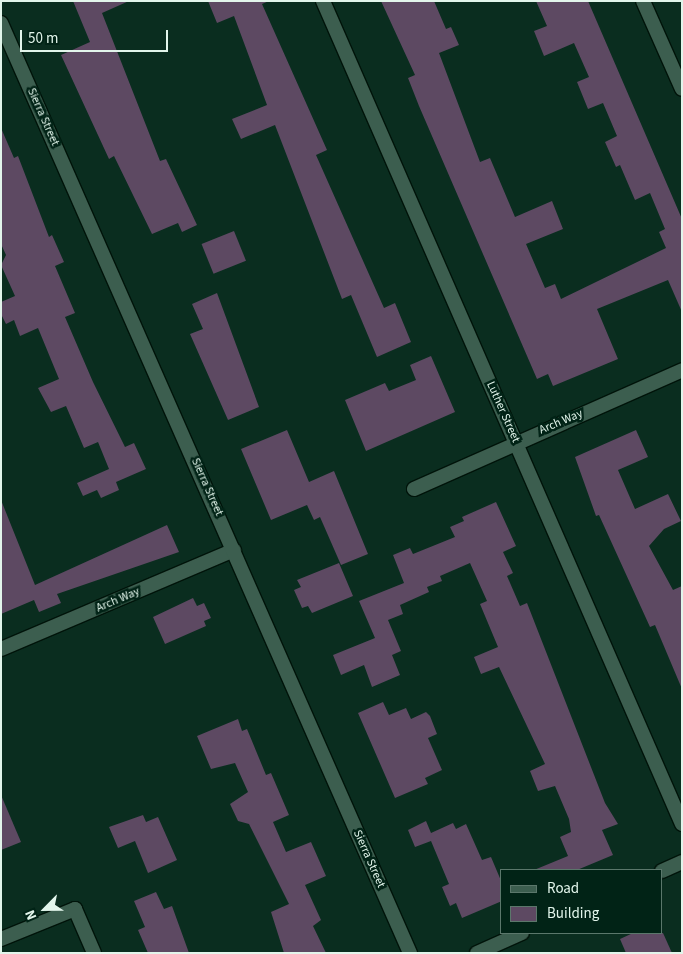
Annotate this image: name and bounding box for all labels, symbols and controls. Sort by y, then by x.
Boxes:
scale bar [22,20,170,52]
text: 50 m [28,28,58,49]
street label: Sierra Street [24,86,62,148]
street label: Luther Street [483,379,523,445]
street label: Arch Way [537,406,585,438]
street label: Sierra Street [188,456,226,518]
street label: Arch Way [94,584,142,616]
street label: Sierra Street [350,828,388,890]
legend [500,869,663,934]
text: Road [547,878,579,899]
north arrow [20,884,70,934]
text: Building [547,903,599,924]
text: N [20,907,42,923]

